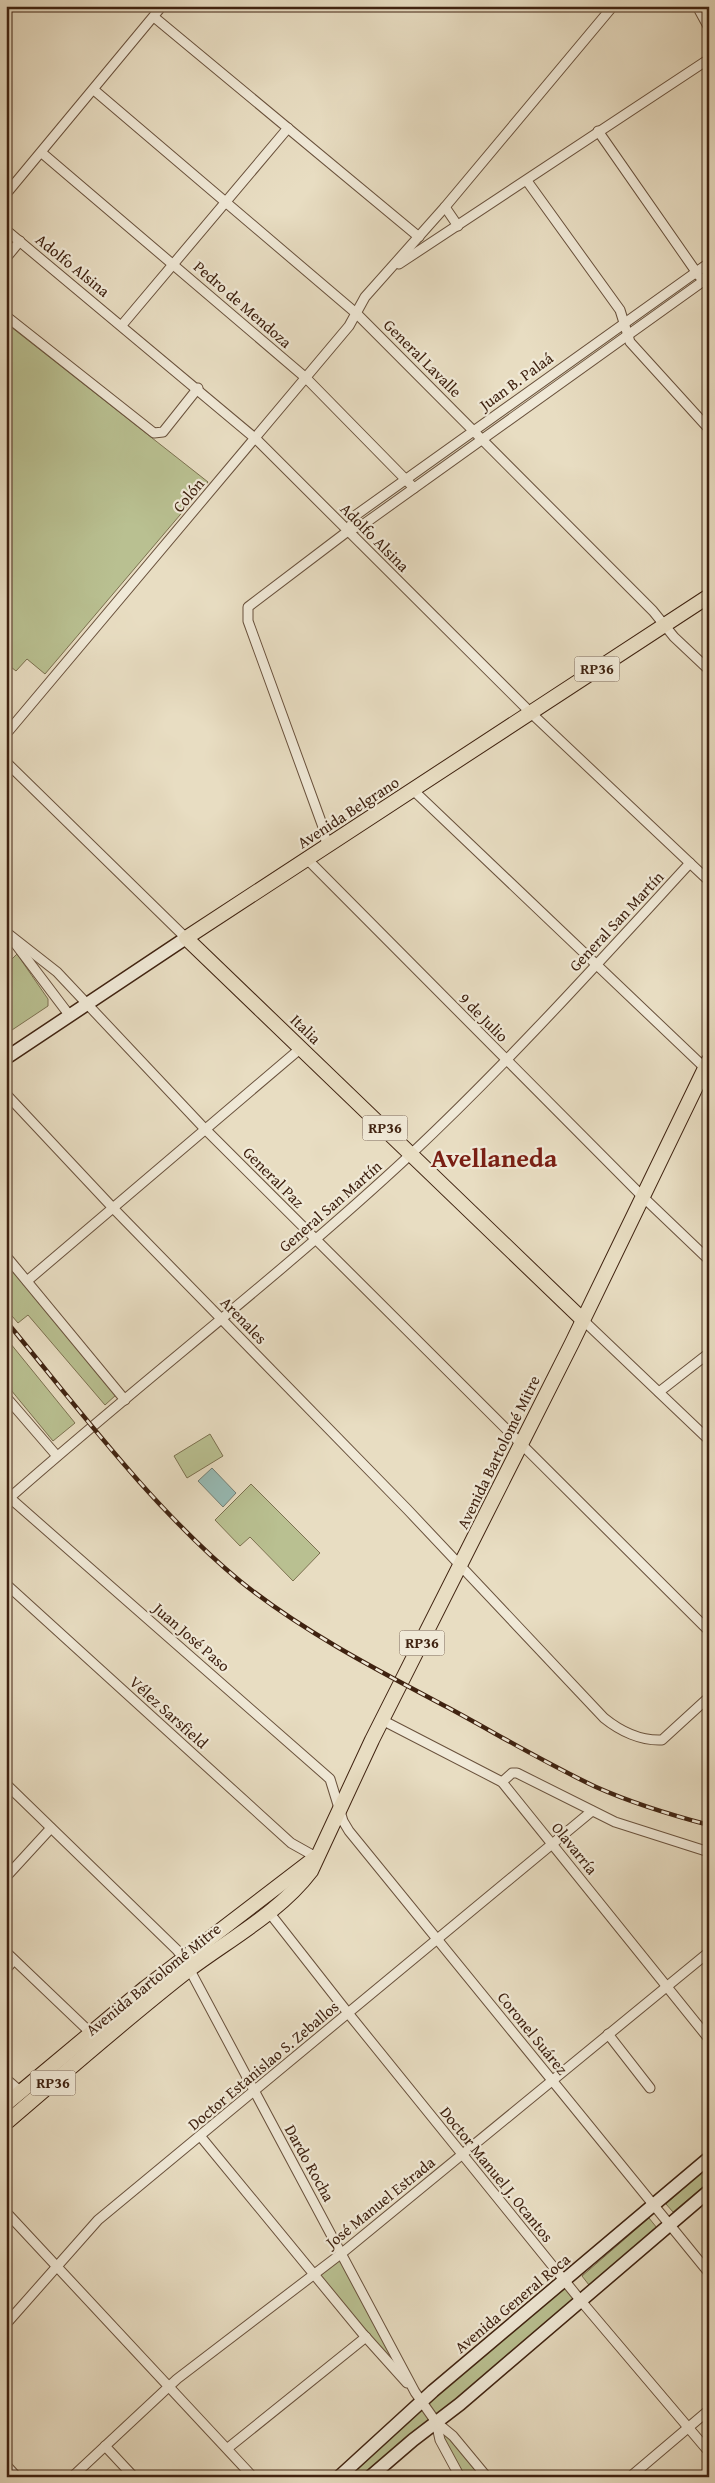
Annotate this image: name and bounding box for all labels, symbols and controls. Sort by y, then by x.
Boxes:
street label: Adolfo Alsina [31,228,116,303]
street label: Pedro de Mendoza [189,255,298,354]
street label: General Lavalle [378,313,468,403]
street label: Juan B. Palaá [473,346,558,417]
street label: Colón [166,473,210,517]
street label: Adolfo Alsina [335,497,415,577]
road number: RP36 [574,656,620,682]
street label: Avenida Belgrano [292,770,404,854]
street label: General San Martín [563,865,669,977]
street label: 9 de Julio [454,987,514,1047]
street label: Italia [285,1008,327,1050]
road number: RP36 [362,1116,408,1140]
district label: Avellaneda [431,1138,558,1177]
street label: General Paz [238,1141,310,1213]
street label: General San Martín [273,1154,387,1258]
street label: Arenales [215,1291,273,1349]
street label: Avenida Bartolomé Mitre [450,1371,546,1533]
street label: Juan José Paso [147,1595,236,1677]
road number: RP36 [400,1630,444,1656]
street label: Vélez Sarsfield [124,1670,214,1754]
street label: Olavarría [546,1816,604,1880]
street label: Avenida Bartolomé Mitre [80,1917,226,2041]
street label: Coronel Suárez [492,1986,574,2080]
street label: Doctor Estanislao S. Zeballos [182,1995,344,2135]
road number: RP36 [30,2070,76,2096]
street label: Doctor Manuel J. Ocantos [435,2101,559,2247]
street label: Dardo Rocha [279,2120,341,2206]
street label: José Manuel Estrada [319,2150,440,2255]
street label: Avenida General Roca [449,2247,575,2359]

